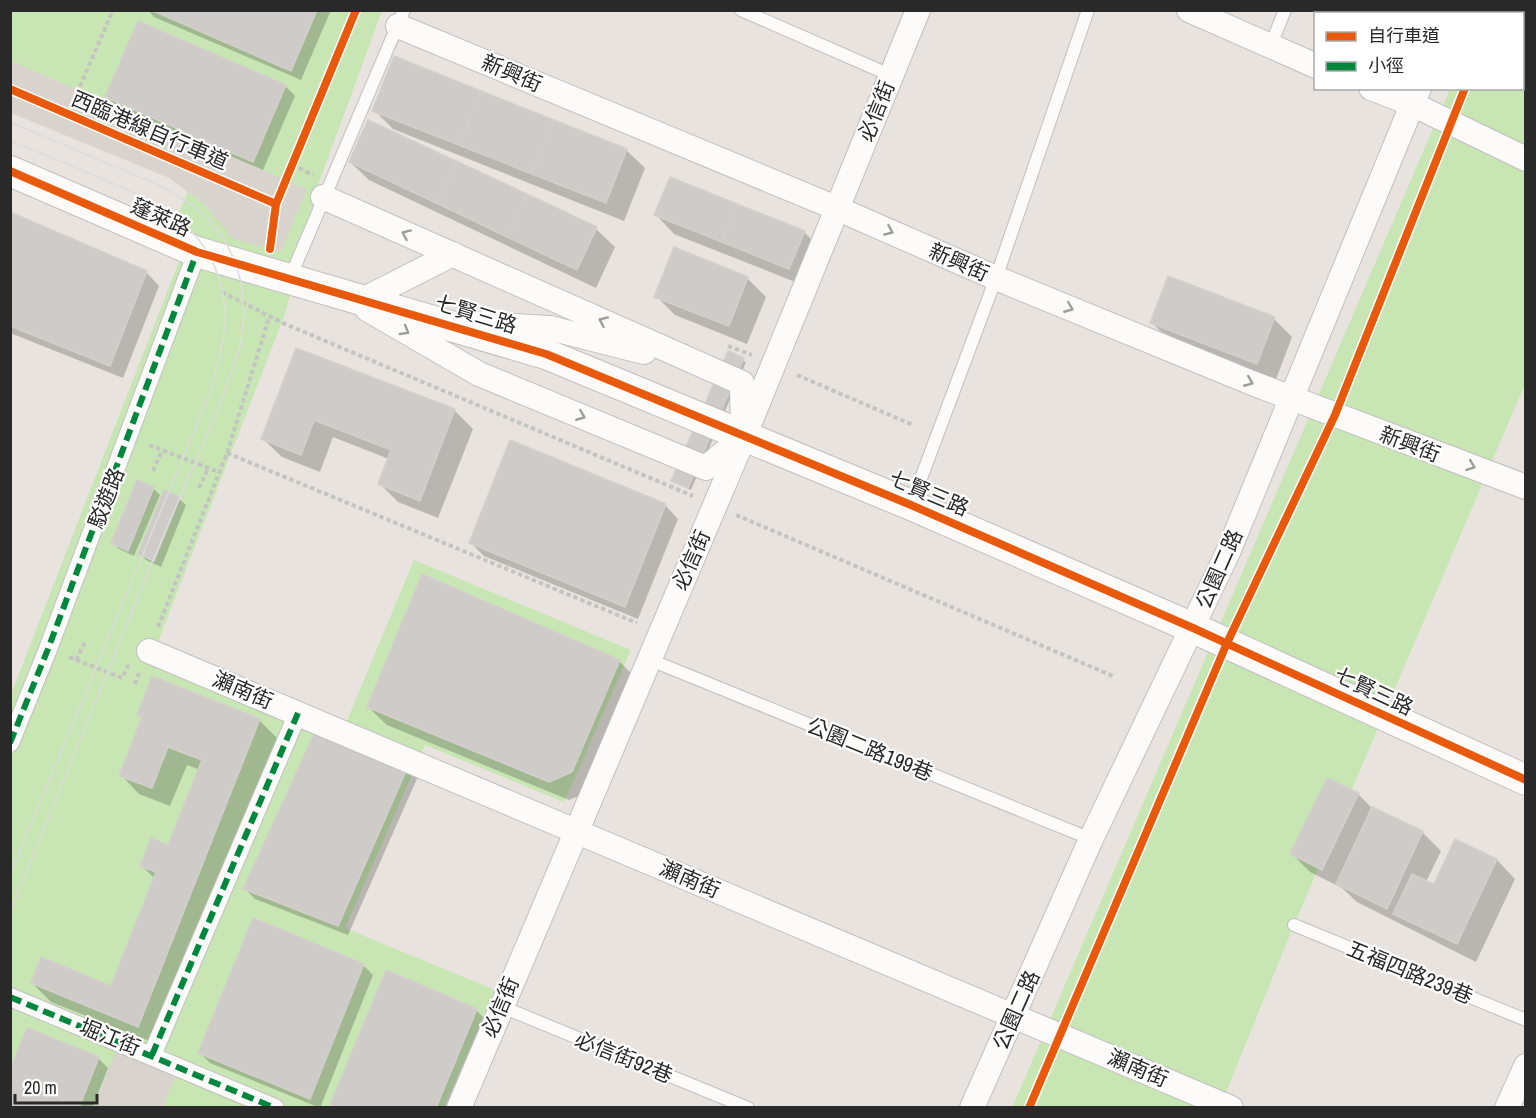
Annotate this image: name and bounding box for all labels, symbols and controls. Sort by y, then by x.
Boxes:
legend [1314,12,1524,90]
text: 自行車道 [1368,23,1440,48]
street label: 新興街 [477,47,547,99]
text: 小徑 [1368,53,1404,78]
street label: 必信街 [851,76,901,146]
street label: 西臨港線自行車道 [67,84,233,176]
street label: 蓬萊路 [126,191,196,243]
one-way arrow [883,224,894,236]
one-way arrow [401,229,412,241]
street label: 新興街 [924,236,994,288]
street label: 七賢三路 [432,288,520,340]
one-way arrow [1062,301,1073,313]
one-way arrow [599,317,610,329]
one-way arrow [399,324,409,336]
one-way arrow [1243,374,1254,387]
one-way arrow [574,409,585,421]
street label: 新興街 [1375,419,1445,469]
one-way arrow [1465,459,1475,472]
street label: 駁遊路 [81,463,131,533]
street label: 七賢三路 [885,463,973,523]
street label: 必信街 [665,525,717,595]
street label: 公園二路 [1189,525,1249,613]
street label: 七賢三路 [1330,660,1418,722]
street label: 瀨南街 [208,664,278,716]
street label: 公園二路199巷 [803,711,937,787]
street label: 瀨南街 [655,853,725,905]
street label: 五福四路239巷 [1343,934,1477,1010]
street label: 公園二路 [986,966,1046,1054]
street label: 必信街 [474,972,526,1042]
street label: 堀江街 [75,1012,145,1062]
street label: 必信街92巷 [571,1024,677,1090]
street label: 瀨南街 [1103,1042,1173,1094]
scale bar [15,1067,98,1105]
text: 20 m [24,1075,57,1100]

